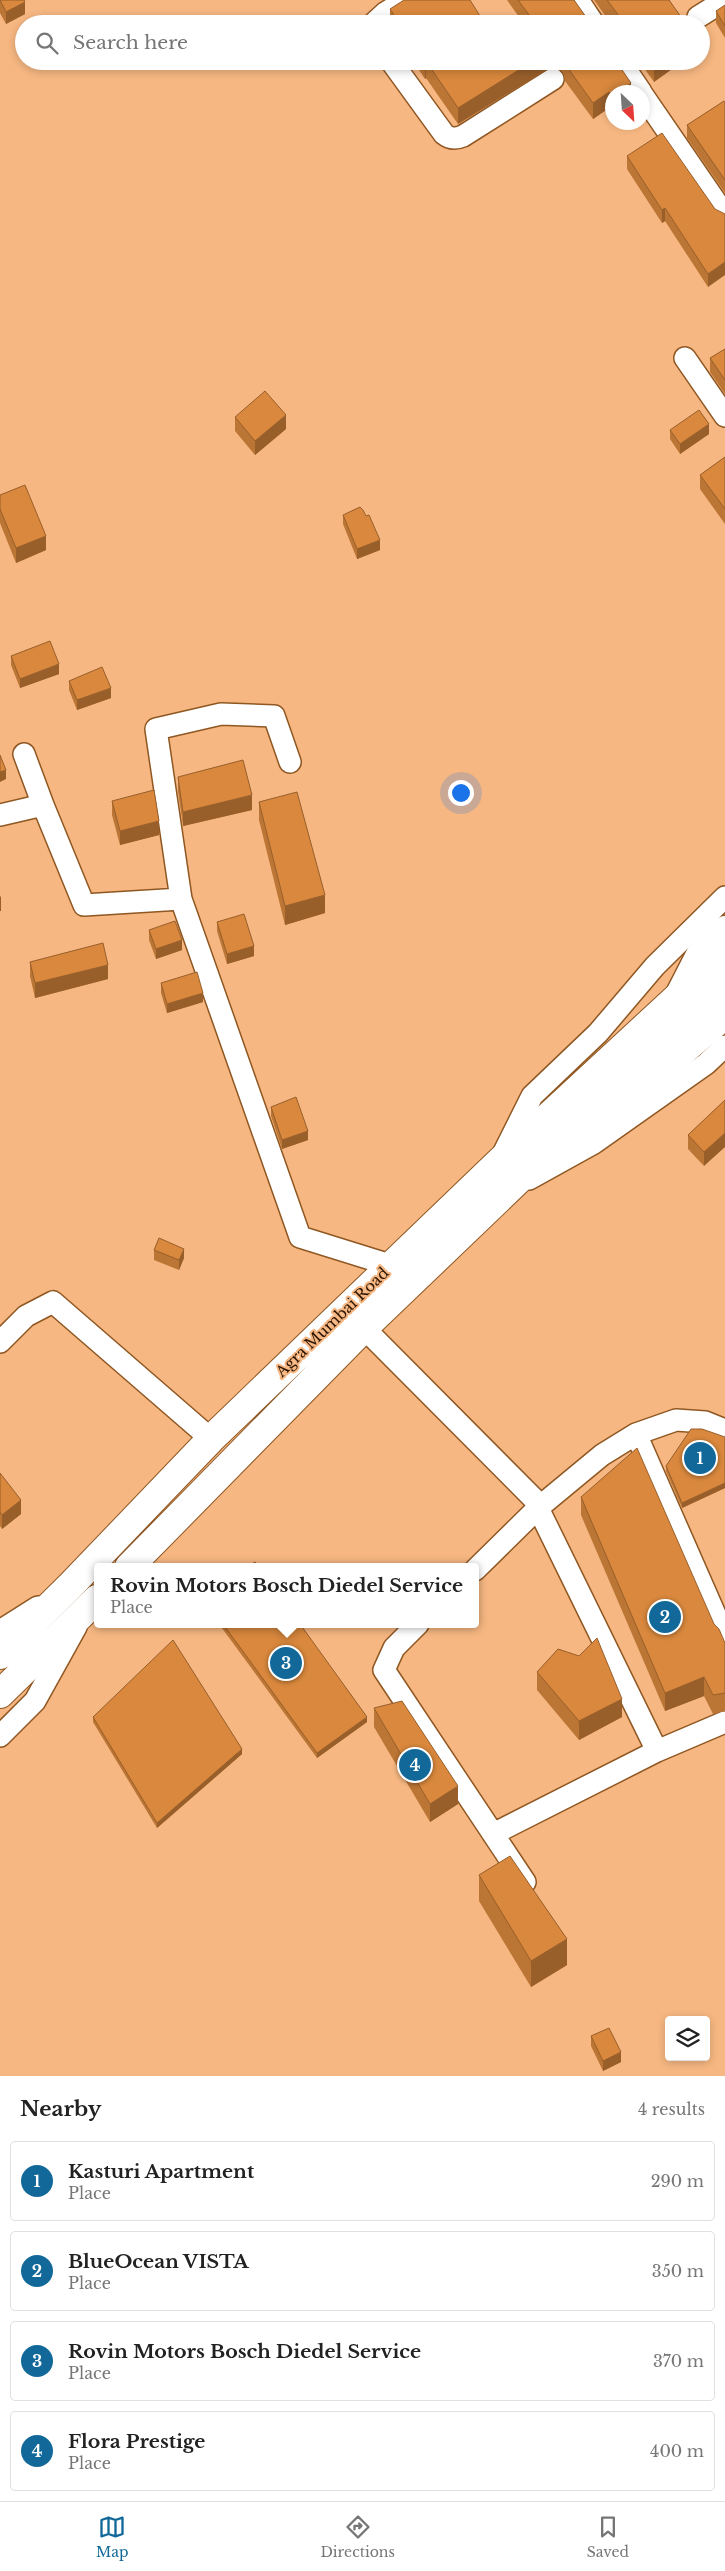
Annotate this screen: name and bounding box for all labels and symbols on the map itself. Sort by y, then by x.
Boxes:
north arrow [605,85,650,130]
your location [448,780,474,806]
street label: Agra Mumbai Road [271,1263,392,1382]
pin: 1 [684,1439,716,1477]
pin: 2 [649,1598,681,1636]
pin: 3 [270,1644,302,1682]
pin: 4 [399,1746,431,1784]

